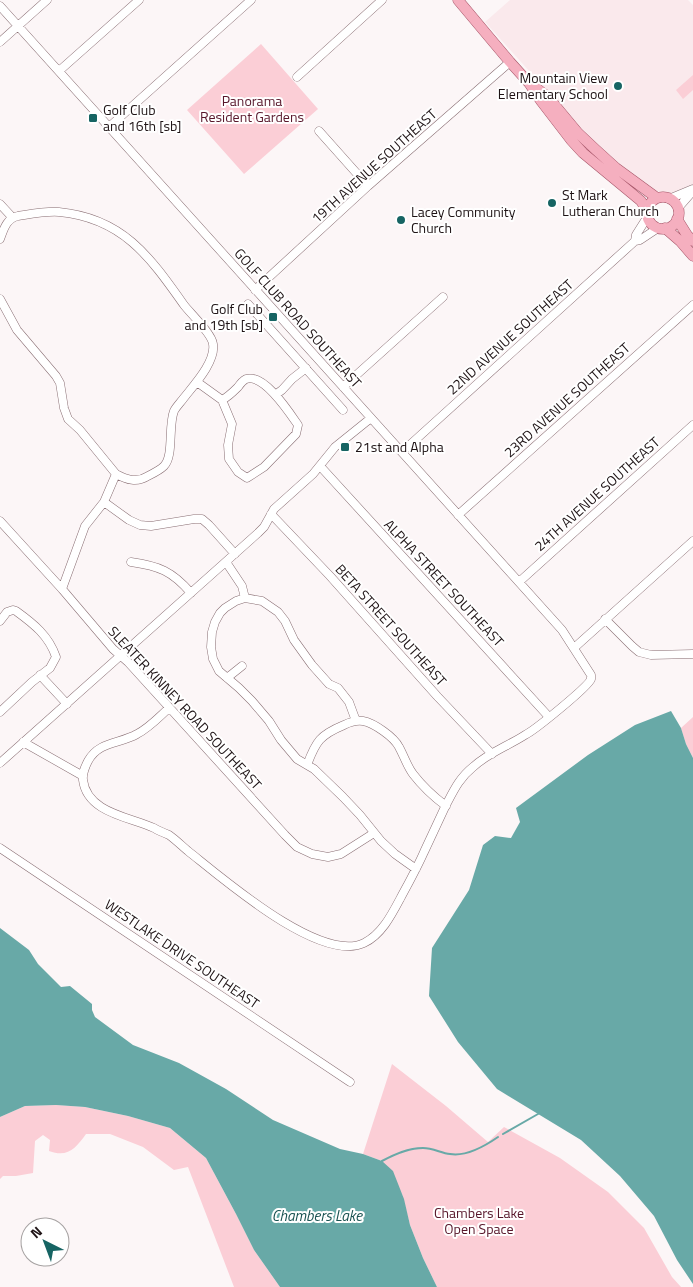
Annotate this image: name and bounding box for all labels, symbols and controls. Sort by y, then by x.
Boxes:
place label: Mountain View Elementary School [498,67,608,104]
marker: Mountain View Elementary School [612,80,624,92]
park label: Panorama Resident Gardens [200,90,304,127]
place label: Golf Club and 16th [sb] [103,99,181,136]
street label: 19TH AVENUE SOUTHEAST [306,103,441,228]
marker: Golf Club and 16th [sb] [87,112,99,124]
place label: St Mark Lutheran Church [562,184,659,221]
marker: St Mark Lutheran Church [546,197,558,209]
place label: Lacey Community Church [411,201,516,238]
marker: Lacey Community Church [395,214,407,226]
street label: GOLF CLUB ROAD SOUTHEAST [230,243,367,393]
street label: 22ND AVENUE SOUTHEAST [442,274,578,399]
place label: Golf Club and 19th [sb] [185,298,263,335]
marker: Golf Club and 19th [sb] [267,311,279,323]
street label: 23RD AVENUE SOUTHEAST [499,337,635,462]
street label: 24TH AVENUE SOUTHEAST [529,431,664,556]
place label: 21st and Alpha [355,436,444,457]
marker: 21st and Alpha [339,441,351,453]
street label: ALPHA STREET SOUTHEAST [380,514,510,651]
street label: BETA STREET SOUTHEAST [331,559,452,691]
street label: SLEATER KINNEY ROAD SOUTHEAST [104,621,267,795]
street label: WESTLAKE DRIVE SOUTHEAST [101,894,264,1014]
park label: Chambers Lake Open Space [434,1202,524,1239]
water label: Chambers Lake [272,1204,363,1227]
north arrow [20,1217,70,1267]
text: N [25,1221,47,1243]

